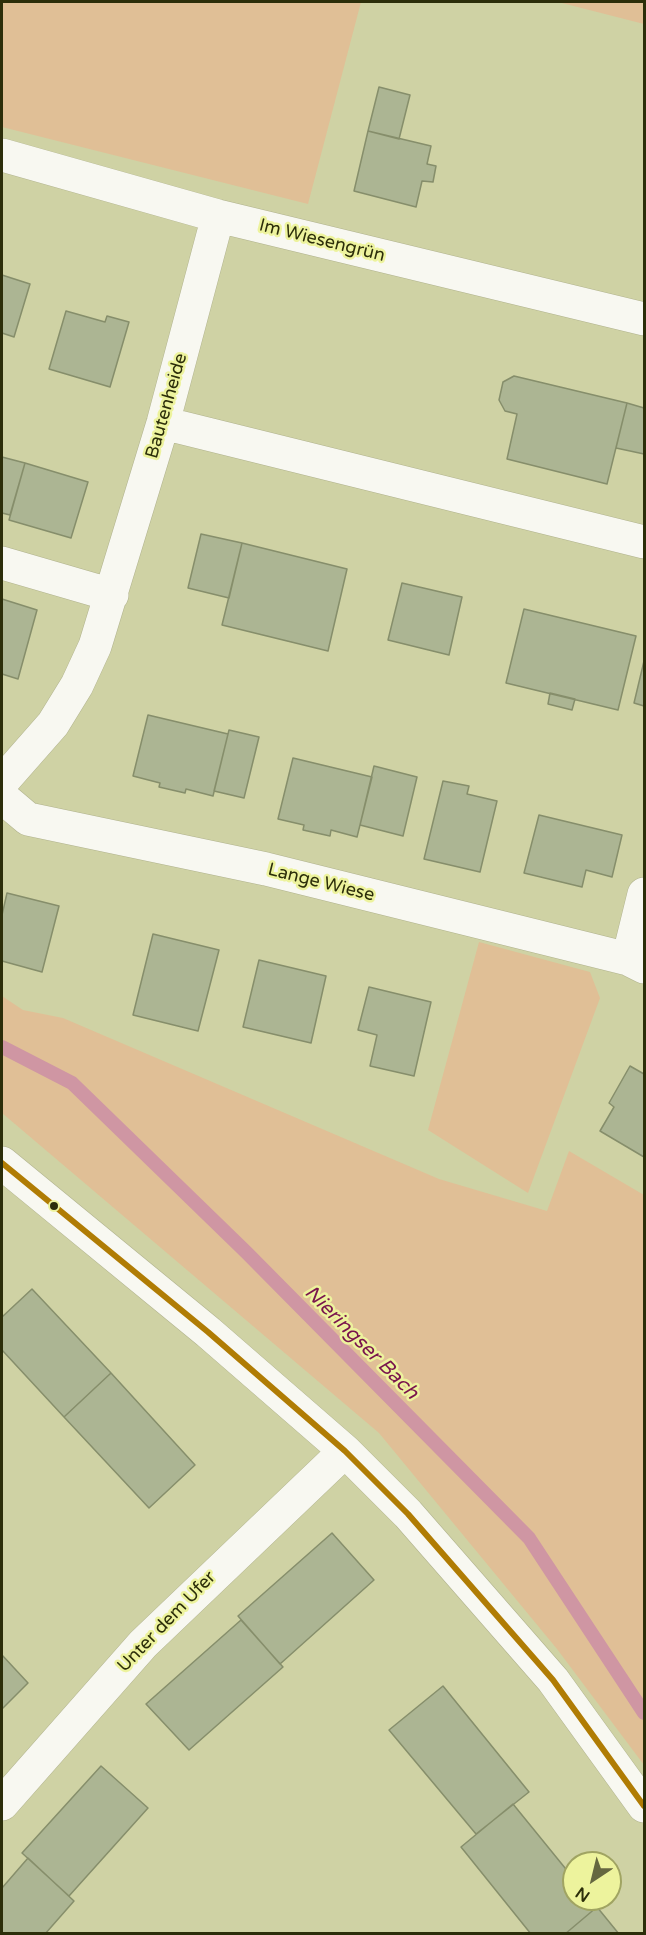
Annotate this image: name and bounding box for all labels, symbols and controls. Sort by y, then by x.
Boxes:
street label: Im Wiesengrün [257,215,387,267]
street label: Bautenheide [142,351,192,461]
street label: Lange Wiese [265,859,377,907]
unlabelled marker [48,1200,60,1212]
water label: Nieringser Bach [299,1281,423,1405]
street label: Unter dem Ufer [113,1567,221,1677]
north arrow [562,1851,622,1911]
text: N [572,1882,594,1906]

